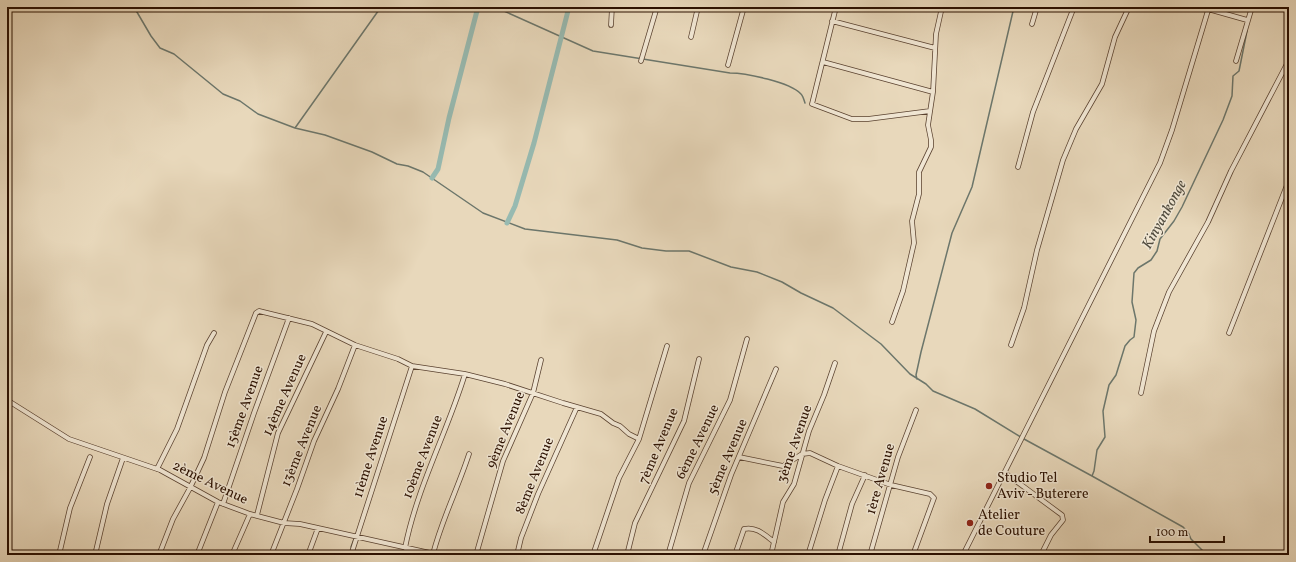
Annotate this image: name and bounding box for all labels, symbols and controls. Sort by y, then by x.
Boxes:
water label: Kinyankonge [1137,176,1193,253]
street label: 14ème Avenue [258,351,312,439]
street label: 15ème Avenue [221,363,269,451]
street label: 9ème Avenue [482,388,530,471]
street label: 6ème Avenue [672,401,725,483]
street label: 13ème Avenue [277,402,327,490]
street label: 3ème Avenue [773,402,817,486]
street label: 7ème Avenue [634,405,684,487]
street label: 10ème Avenue [398,412,448,502]
street label: 11ème Avenue [349,413,393,500]
street label: 5ème Avenue [703,416,753,498]
street label: 8ème Avenue [511,434,559,517]
street label: 1ère Avenue [862,441,900,517]
street label: 2ème Avenue [169,457,251,510]
place label: Studio Tel Aviv - Buterere [997,469,1089,504]
marker: Studio Tel Aviv - Buterere [984,481,994,491]
place label: Atelier de Couture [978,506,1045,541]
marker: Atelier de Couture [965,518,975,528]
scale bar [1150,518,1224,544]
text: 100 m [1156,525,1189,541]

